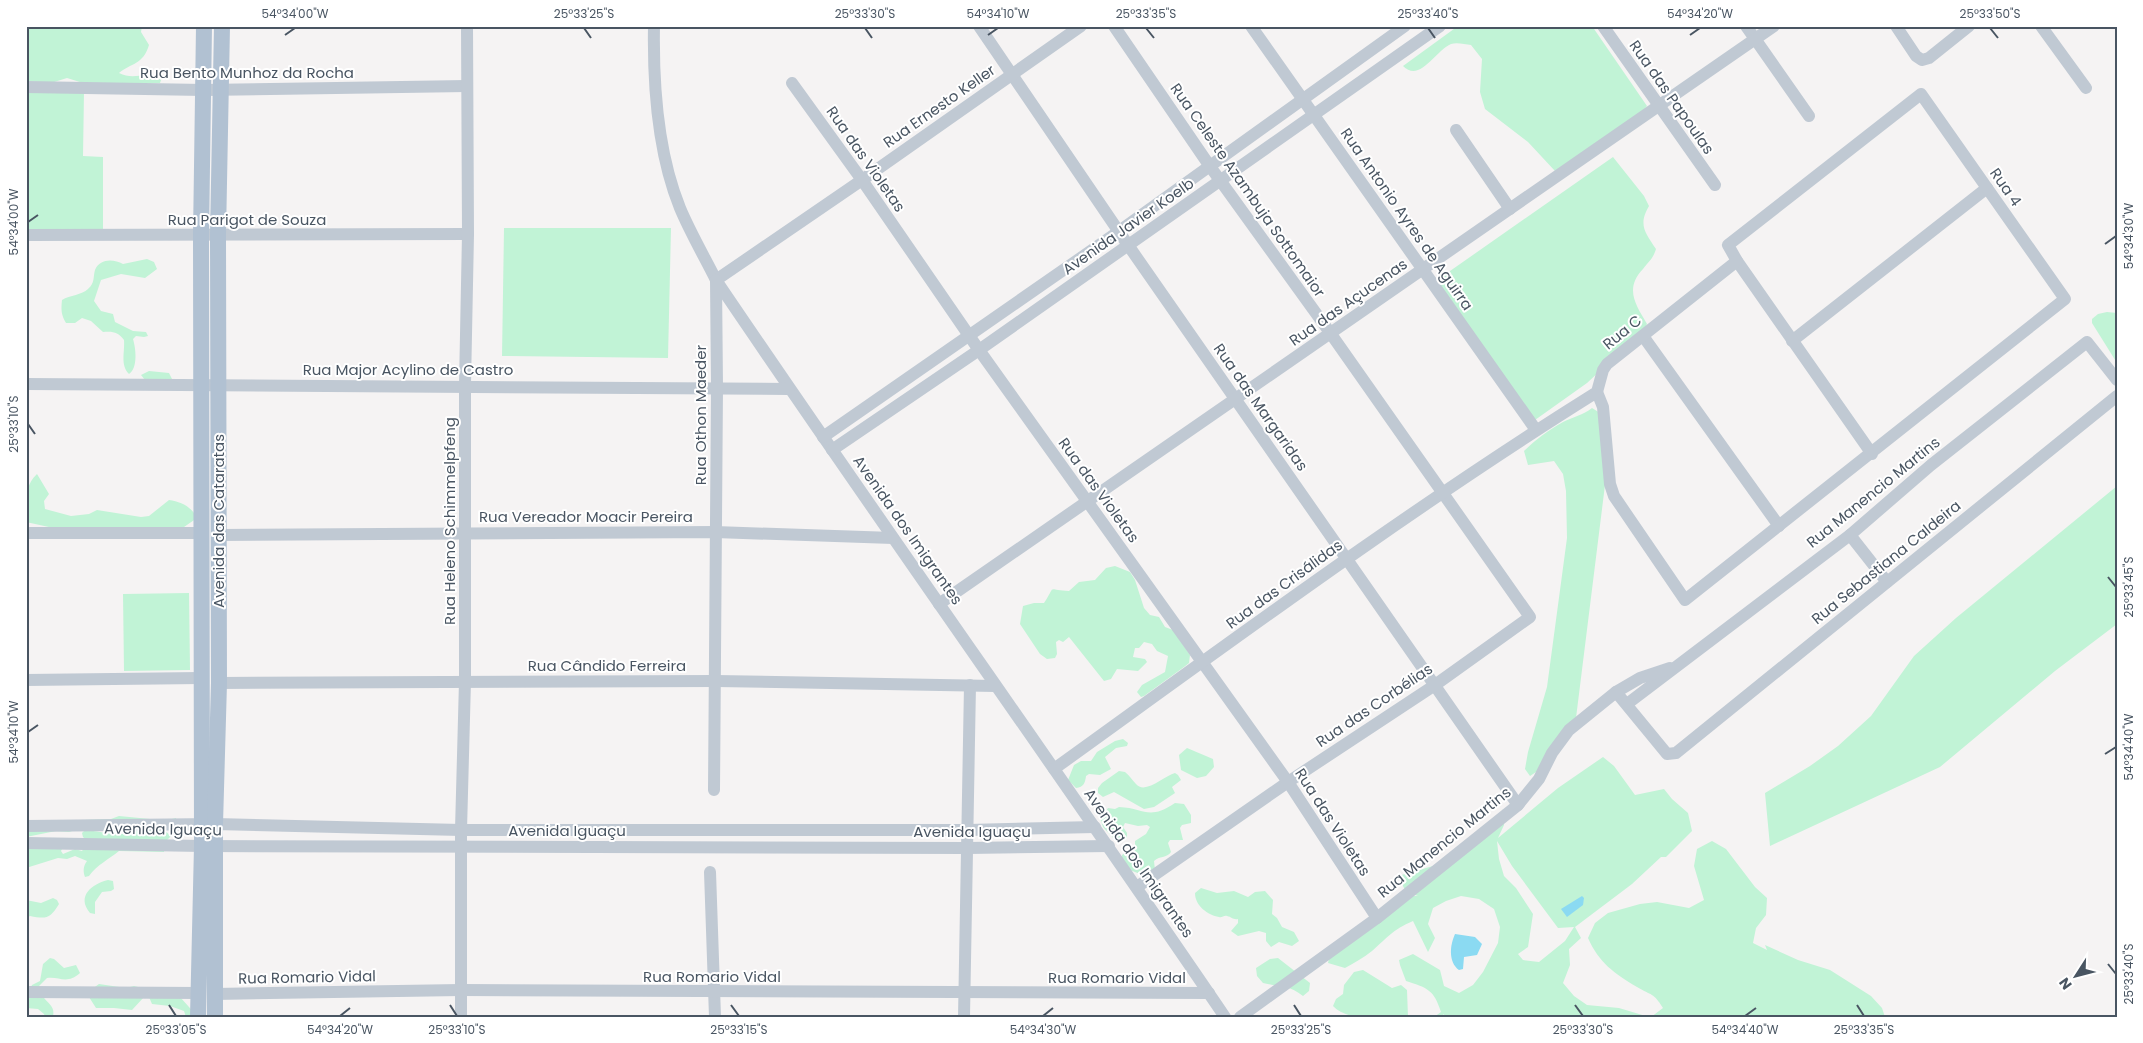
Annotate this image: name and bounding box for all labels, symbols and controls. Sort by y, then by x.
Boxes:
text: 54°34'00"W [262,5,329,22]
text: 25°33'25"S [554,5,614,22]
text: 25°33'30"S [835,5,895,22]
text: 54°34'10"W [966,5,1030,22]
text: 25°33'35"S [1116,5,1176,22]
text: 25°33'40"S [1397,5,1459,22]
text: 54°34'20"W [1667,5,1733,22]
text: 25°33'50"S [1959,5,2021,22]
street label: Rua das Papoulas [1625,36,1719,158]
street label: Rua Ernesto Keller [879,59,1000,153]
street label: Rua Bento Munhoz da Rocha [140,62,354,83]
street label: Rua Celeste Azambuja Sottomaior [1166,79,1330,302]
street label: Rua das Violetas [822,102,910,216]
street label: Rua Antonio Ayres de Aguirra [1336,124,1478,314]
street label: Rua 4 [1985,164,2027,210]
street label: Avenida Javier Koelb [1058,173,1198,279]
text: 54°34'00"W [5,188,22,255]
text: 54°34'30"W [2120,203,2137,269]
street label: Rua Parigot de Souza [168,209,326,230]
street label: Rua das Açucenas [1285,253,1411,351]
street label: Rua C [1598,310,1646,354]
street label: Rua das Margaridas [1209,339,1313,475]
street label: Rua Othon Maeder [690,344,711,485]
street label: Rua Major Acylino de Castro [303,359,513,380]
text: 25°33'10"S [5,395,22,453]
street label: Rua Heleno Schimmelpfeng [439,417,460,625]
street label: Rua Manencio Martins [1802,431,1944,552]
street label: Rua das Violetas [1054,433,1144,547]
street label: Avenida das Cataratas [208,434,229,608]
street label: Avenida dos Imigrantes [848,451,968,609]
street label: Rua Sebastiana Caldeira [1807,495,1965,629]
street label: Rua Vereador Moacir Pereira [479,506,693,527]
street label: Rua das Crisálidas [1221,534,1347,633]
text: 25°33'45"S [2120,556,2137,618]
street label: Rua Cândido Ferreira [528,655,686,676]
street label: Rua das Corbélias [1312,658,1437,752]
text: 54°34'10"W [5,700,22,764]
text: 54°34'40"W [2120,713,2137,780]
street label: Rua das Violetas [1290,764,1376,880]
street label: Rua Manencio Martins [1373,781,1515,902]
street label: Avenida dos Imigrantes [1079,784,1199,942]
street label: Avenida Iguaçu [104,817,222,841]
street label: Avenida Iguaçu [508,820,626,841]
street label: Avenida Iguaçu [913,821,1031,842]
text: 25°33'40"S [2120,943,2137,1005]
north arrow [2050,950,2100,1000]
street label: Rua Romario Vidal [238,965,376,989]
street label: Rua Romario Vidal [643,966,781,987]
street label: Rua Romario Vidal [1048,967,1186,988]
text: N [2054,974,2077,994]
text: 25°33'05"S [145,1021,207,1038]
text: 54°34'20"W [307,1021,373,1038]
text: 25°33'10"S [428,1021,486,1038]
text: 25°33'15"S [710,1021,768,1038]
text: 54°34'30"W [1010,1021,1076,1038]
text: 25°33'25"S [1271,1021,1331,1038]
text: 25°33'30"S [1553,1021,1613,1038]
text: 54°34'40"W [1712,1021,1779,1038]
text: 25°33'35"S [1834,1021,1894,1038]

